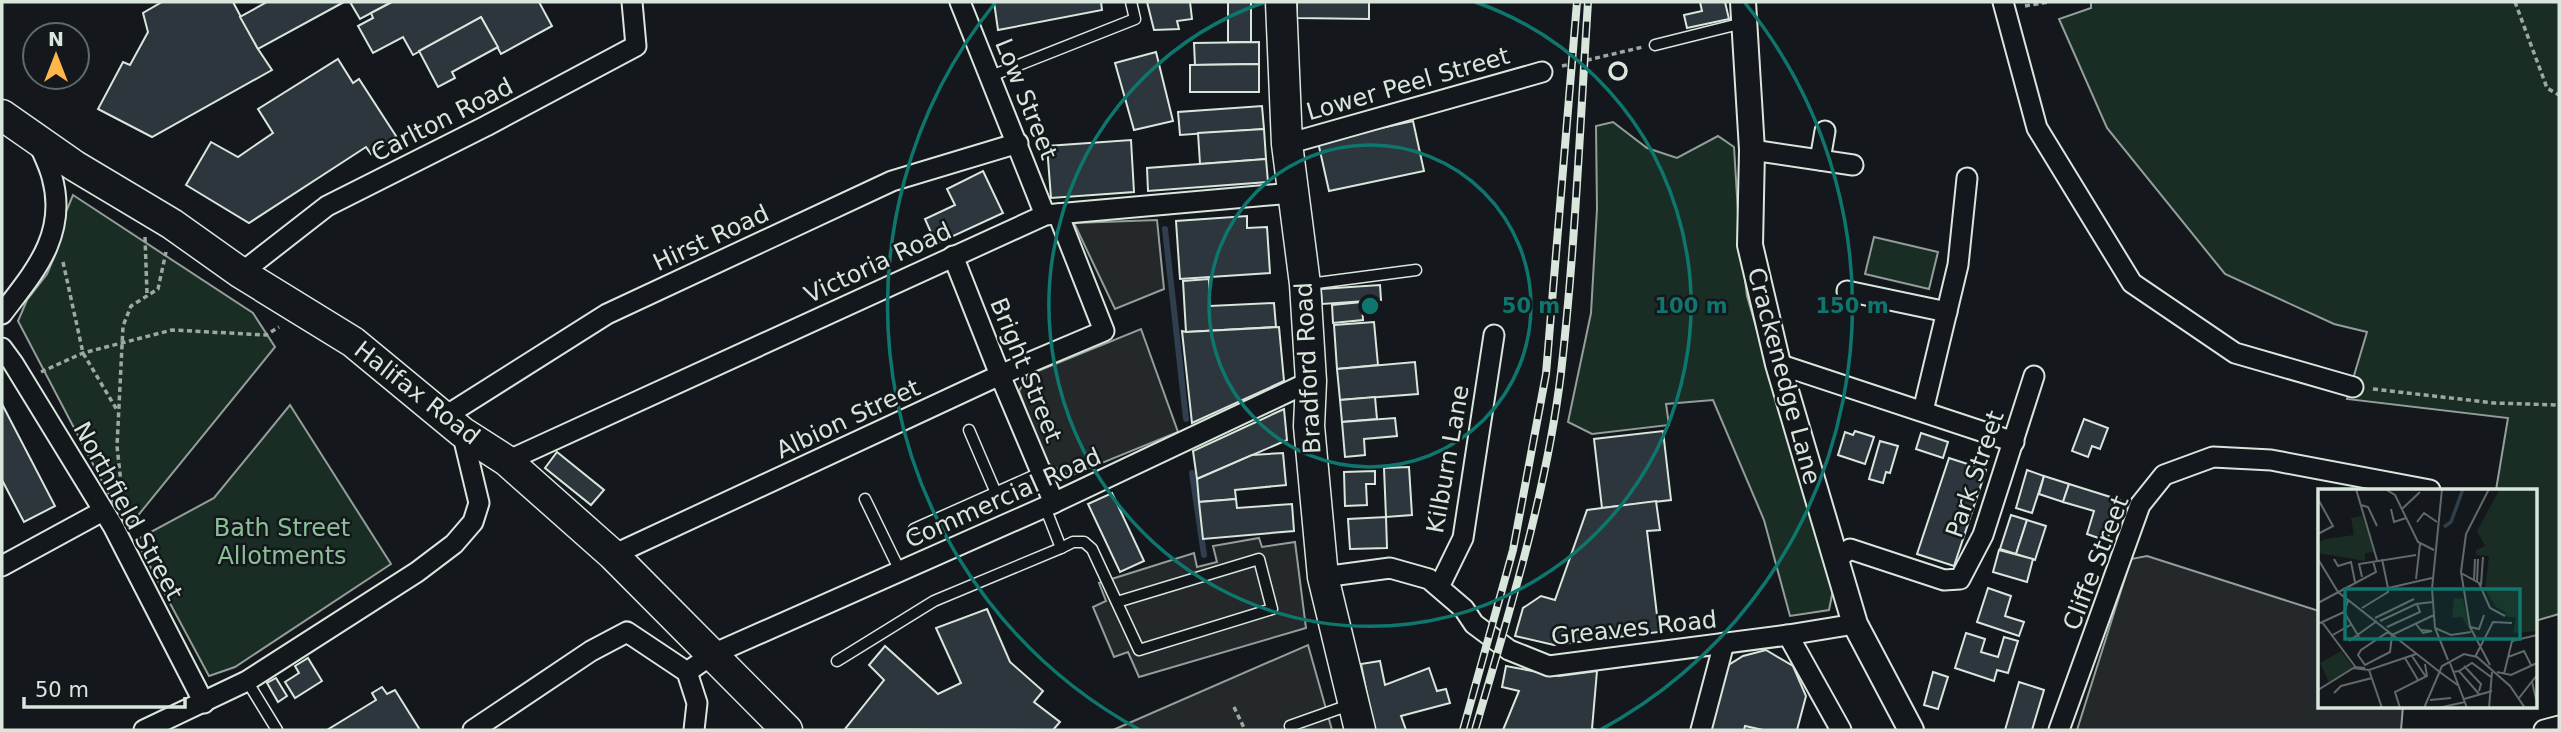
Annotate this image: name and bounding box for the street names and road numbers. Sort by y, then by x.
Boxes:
street label: Low Street [989,34,1063,164]
street label: Lower Peel Street [1303,42,1513,126]
street label: Carlton Road [367,72,517,168]
street label: Hirst Road [649,199,773,277]
street label: Victoria Road [800,217,956,309]
street label: Crackenedge Lane [1742,265,1826,487]
street label: Bradford Road [1290,281,1326,455]
street label: Bright Street [984,294,1068,446]
street label: Halifax Road [349,335,485,451]
street label: Albion Street [772,373,924,465]
street label: Kilburn Lane [1421,383,1475,535]
street label: Park Street [1940,407,2010,541]
street label: Northfield Street [67,417,189,605]
street label: Commercial Road [901,442,1105,554]
street label: Cliffe Street [2057,492,2135,634]
street label: Greaves Road [1550,605,1718,651]

